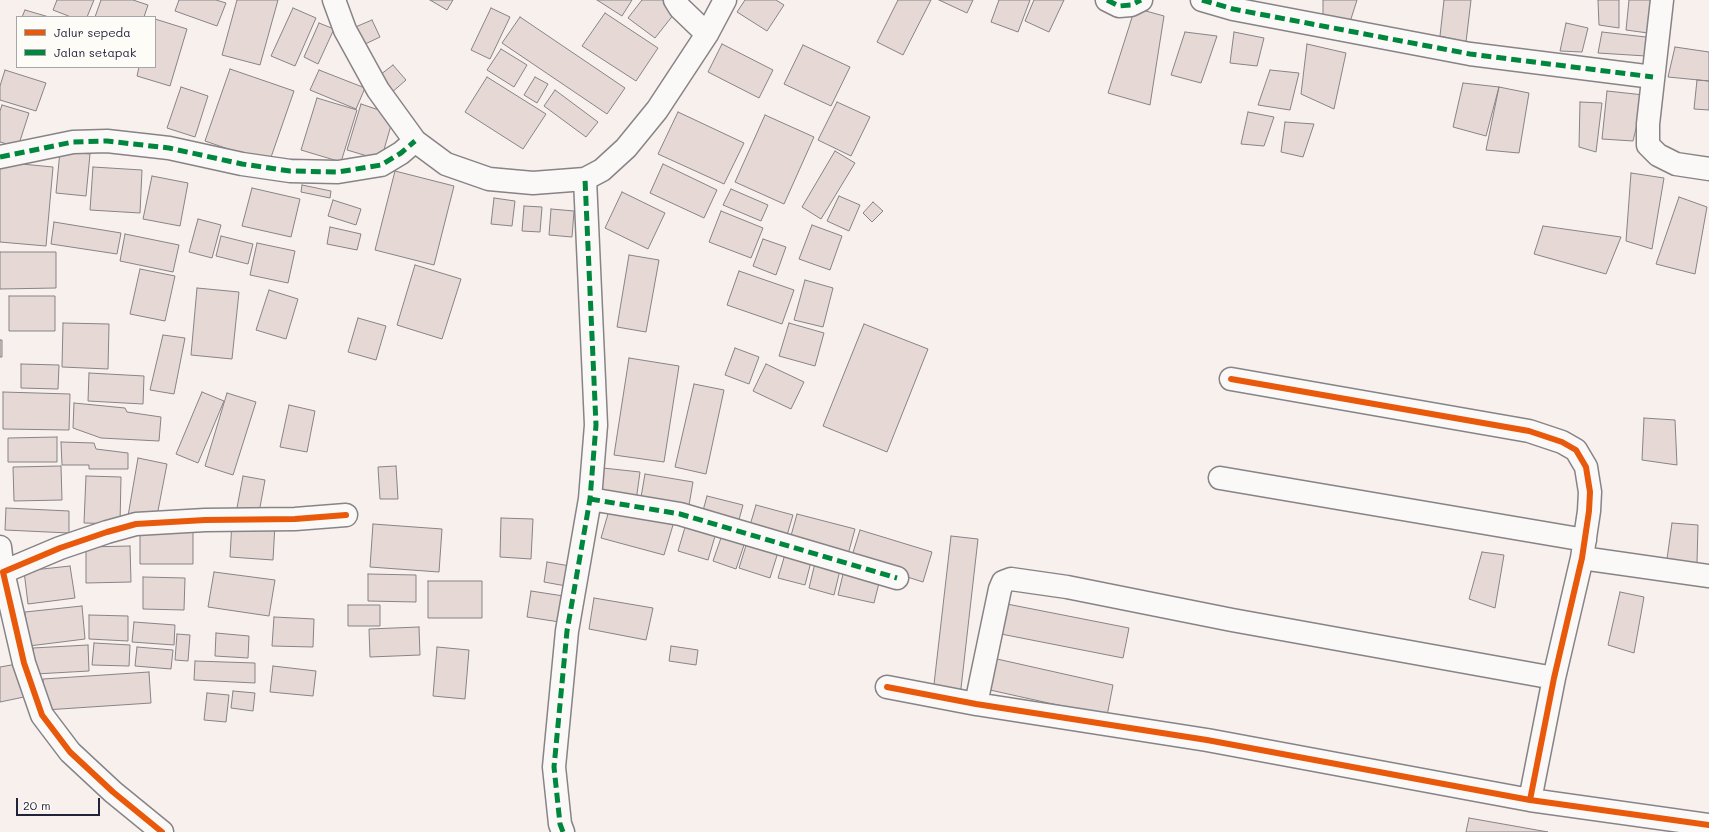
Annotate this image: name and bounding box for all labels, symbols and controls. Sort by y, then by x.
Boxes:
legend [16,16,156,68]
text: Jalur sepeda [54,24,131,40]
text: Jalan setapak [54,44,136,60]
scale bar [18,790,102,816]
text: 20 m [23,797,51,813]

